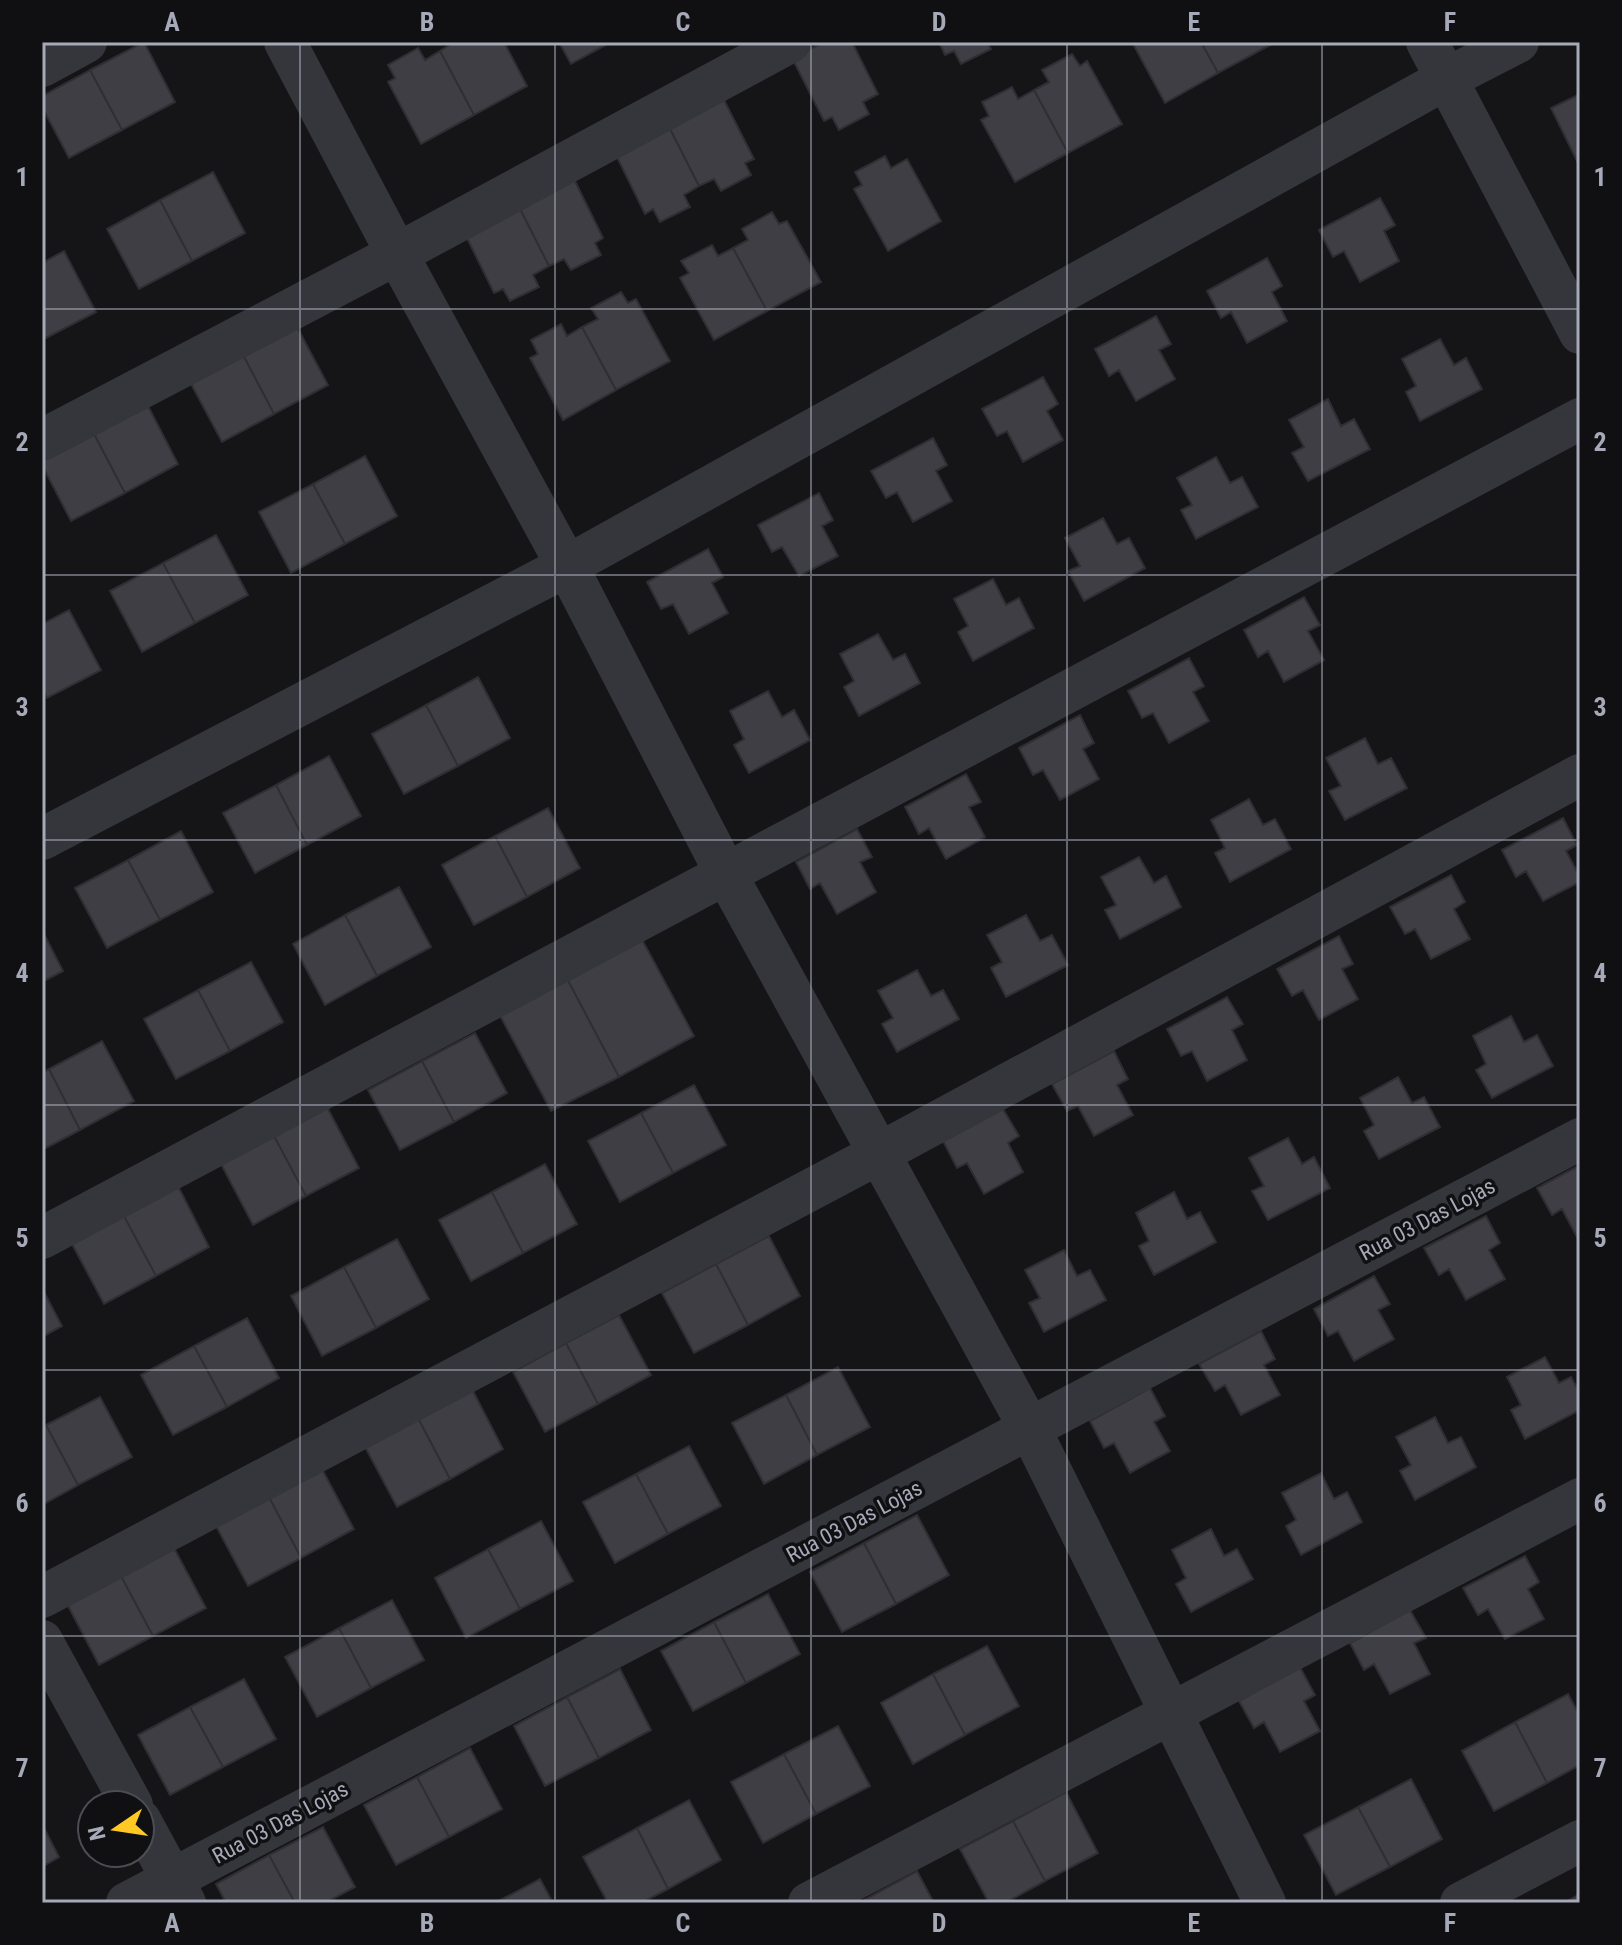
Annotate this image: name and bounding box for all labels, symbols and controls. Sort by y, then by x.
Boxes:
text: A [164,7,180,37]
text: B [420,7,434,37]
text: C [676,7,691,37]
text: D [932,7,946,37]
text: E [1188,7,1201,37]
text: F [1444,7,1456,37]
text: 1 [15,162,29,192]
text: 1 [1593,162,1607,192]
text: 2 [15,427,29,457]
text: 2 [1593,427,1607,457]
text: 3 [15,692,29,722]
text: 3 [1593,692,1607,722]
text: 4 [15,958,29,988]
text: 4 [1593,958,1607,988]
street label: Rua 03 Das Lojas [1355,1173,1499,1266]
text: 5 [15,1223,29,1253]
text: 5 [1593,1223,1607,1253]
street label: Rua 03 Das Lojas [782,1475,926,1568]
text: 6 [15,1488,29,1518]
text: 6 [1593,1488,1607,1518]
text: 7 [15,1753,29,1783]
text: 7 [1593,1753,1607,1783]
street label: Rua 03 Das Lojas [208,1776,352,1869]
north arrow [76,1789,156,1869]
text: N [83,1824,111,1843]
text: A [164,1908,180,1938]
text: B [420,1908,434,1938]
text: C [676,1908,691,1938]
text: D [932,1908,946,1938]
text: E [1188,1908,1201,1938]
text: F [1444,1908,1456,1938]

